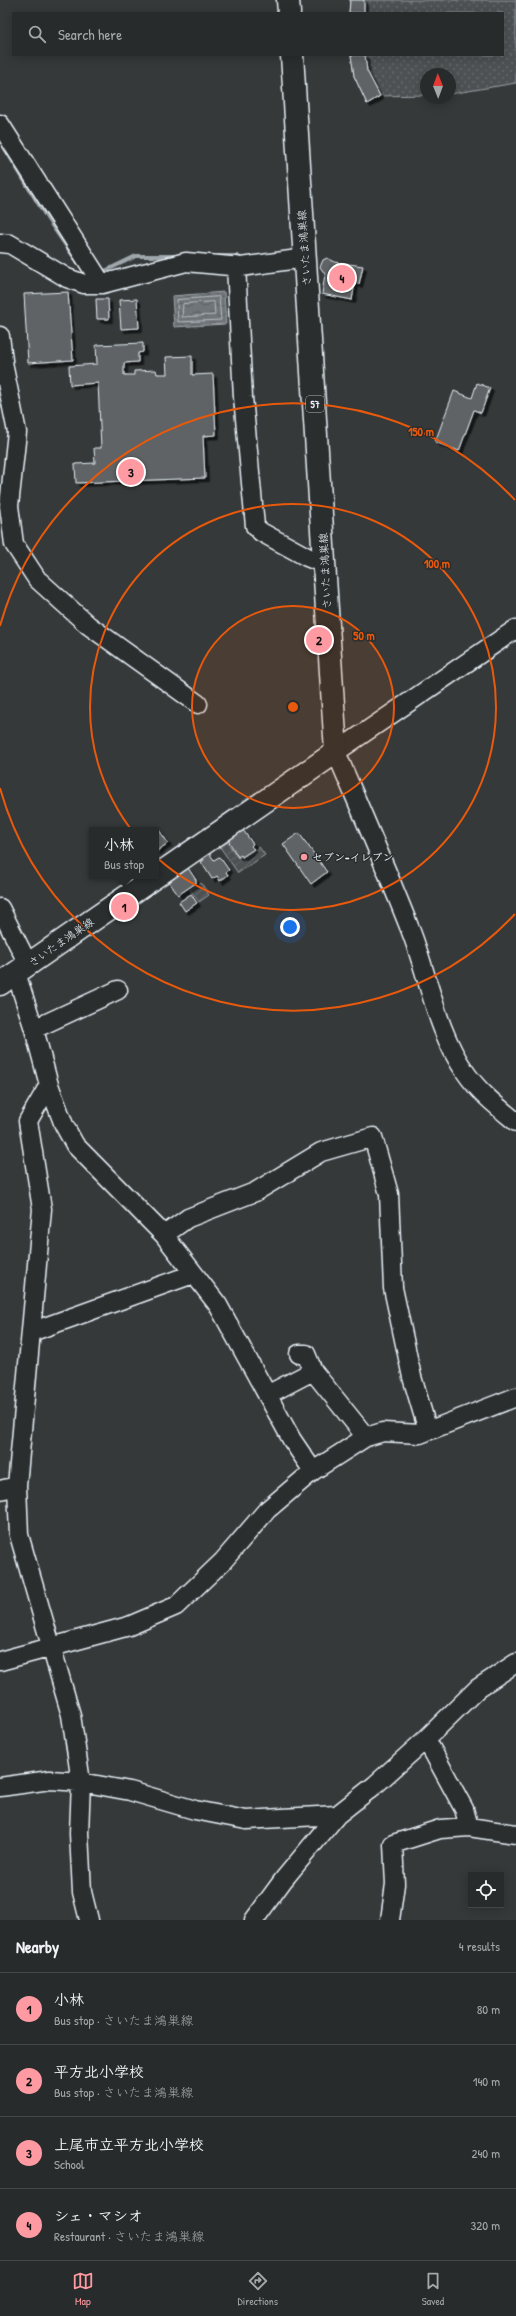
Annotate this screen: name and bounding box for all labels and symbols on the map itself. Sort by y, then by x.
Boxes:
north arrow [420,68,456,104]
street label: さいたま鴻巣線 [294,209,314,287]
pin: 4 [329,263,355,293]
road number: 57 [306,396,324,412]
text: 150 m [408,423,434,440]
pin: 3 [118,457,144,487]
street label: さいたま鴻巣線 [316,532,334,610]
text: 100 m [424,555,450,572]
pin: 2 [306,625,332,655]
text: 50 m [353,627,375,644]
centre of rings [286,700,300,714]
place label: セブン-イレブン [312,850,393,864]
marker: セブン-イレブン [299,852,309,862]
pin: 1 [111,892,137,922]
street label: さいたま鴻巣線 [26,914,96,970]
your location [280,917,300,937]

